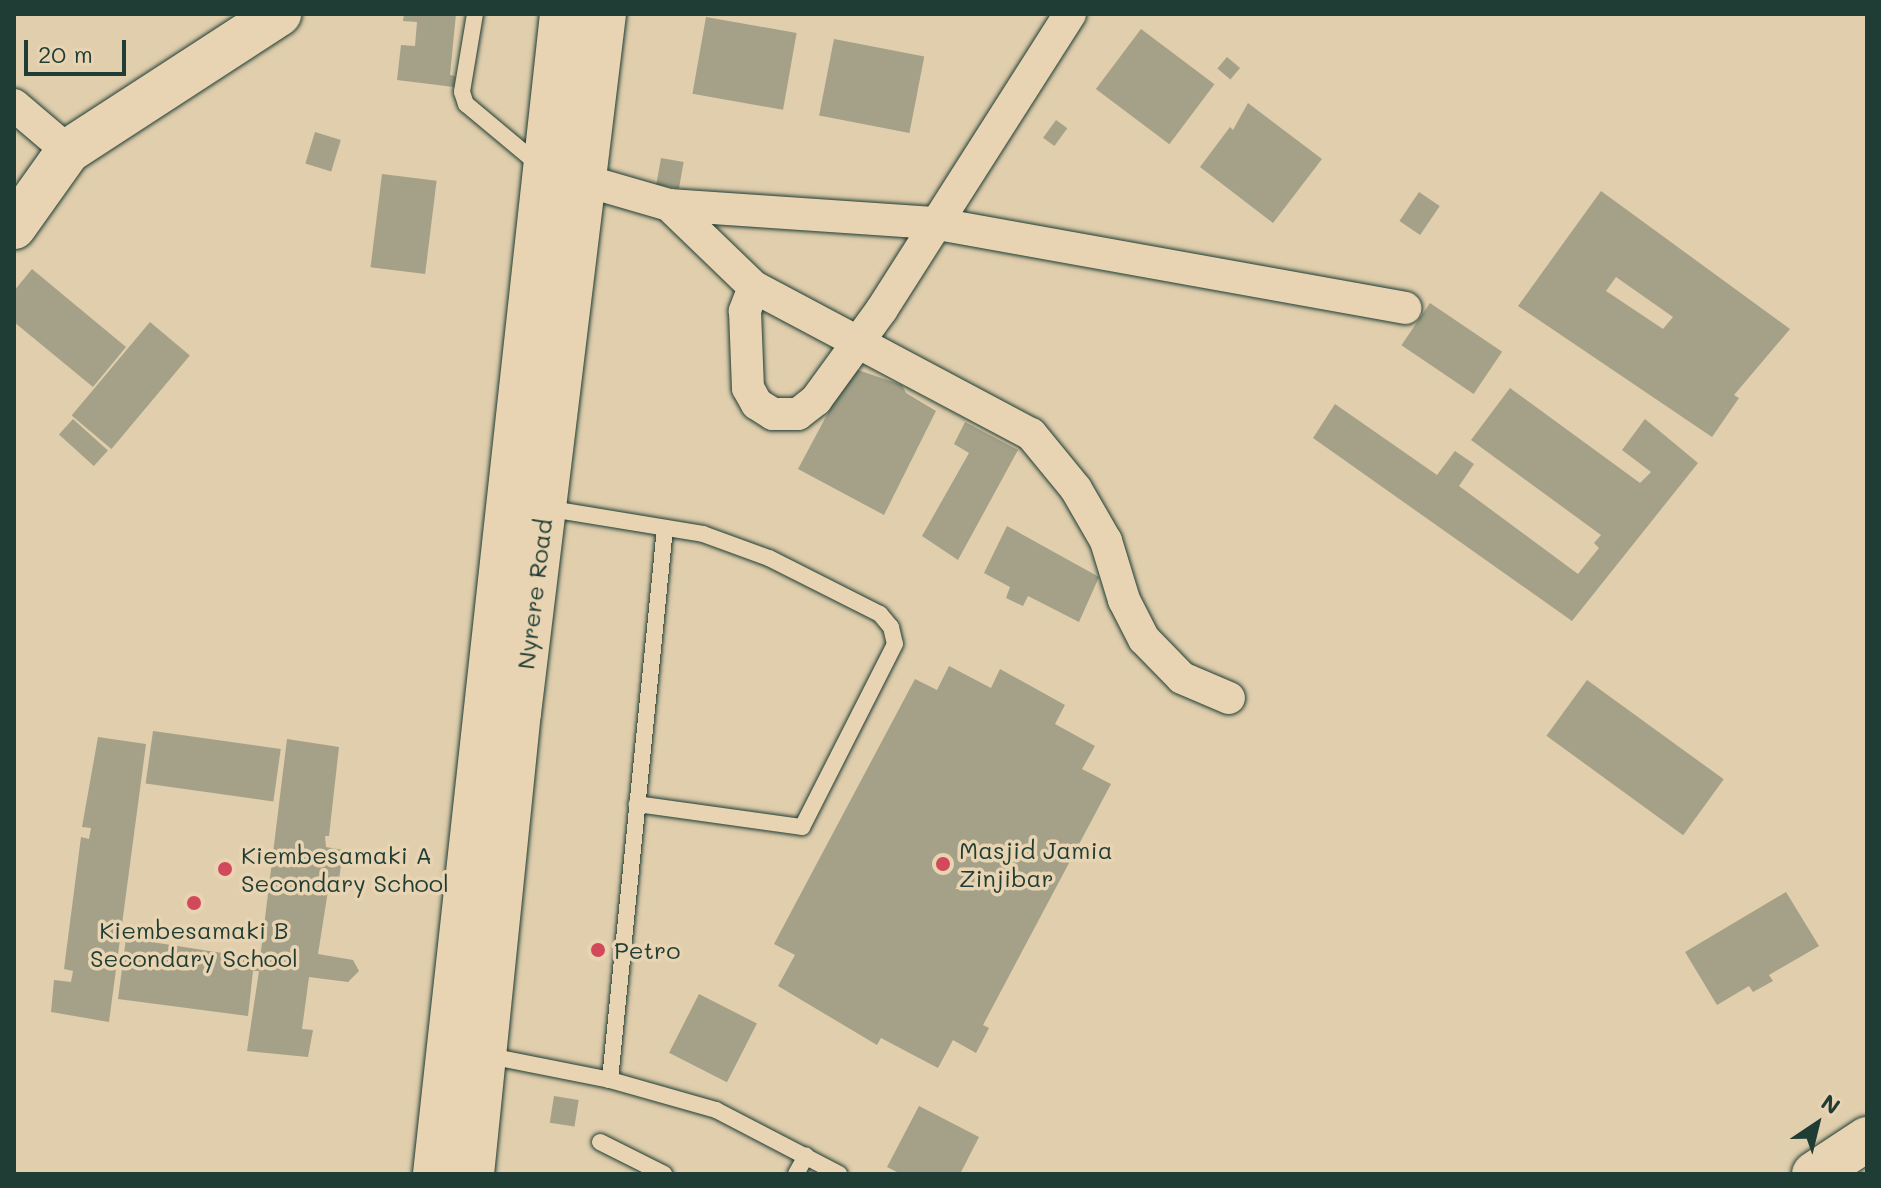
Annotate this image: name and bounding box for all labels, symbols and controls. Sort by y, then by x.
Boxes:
scale bar [28,24,130,74]
text: 20 m [38,38,93,69]
street label: Nyrere Road [510,517,558,671]
place label: Masjid Jamia Zinjibar [959,836,1113,892]
place label: Kiembesamaki A Secondary School [241,841,449,897]
marker: Masjid Jamia Zinjibar [934,855,952,873]
marker: Kiembesamaki A Secondary School [216,860,234,878]
marker: Kiembesamaki B Secondary School [185,894,203,912]
place label: Kiembesamaki B Secondary School [90,916,298,972]
place label: Petro [614,936,680,964]
marker: Petro [589,941,607,959]
north arrow [1777,1084,1857,1164]
text: N [1816,1087,1846,1121]

